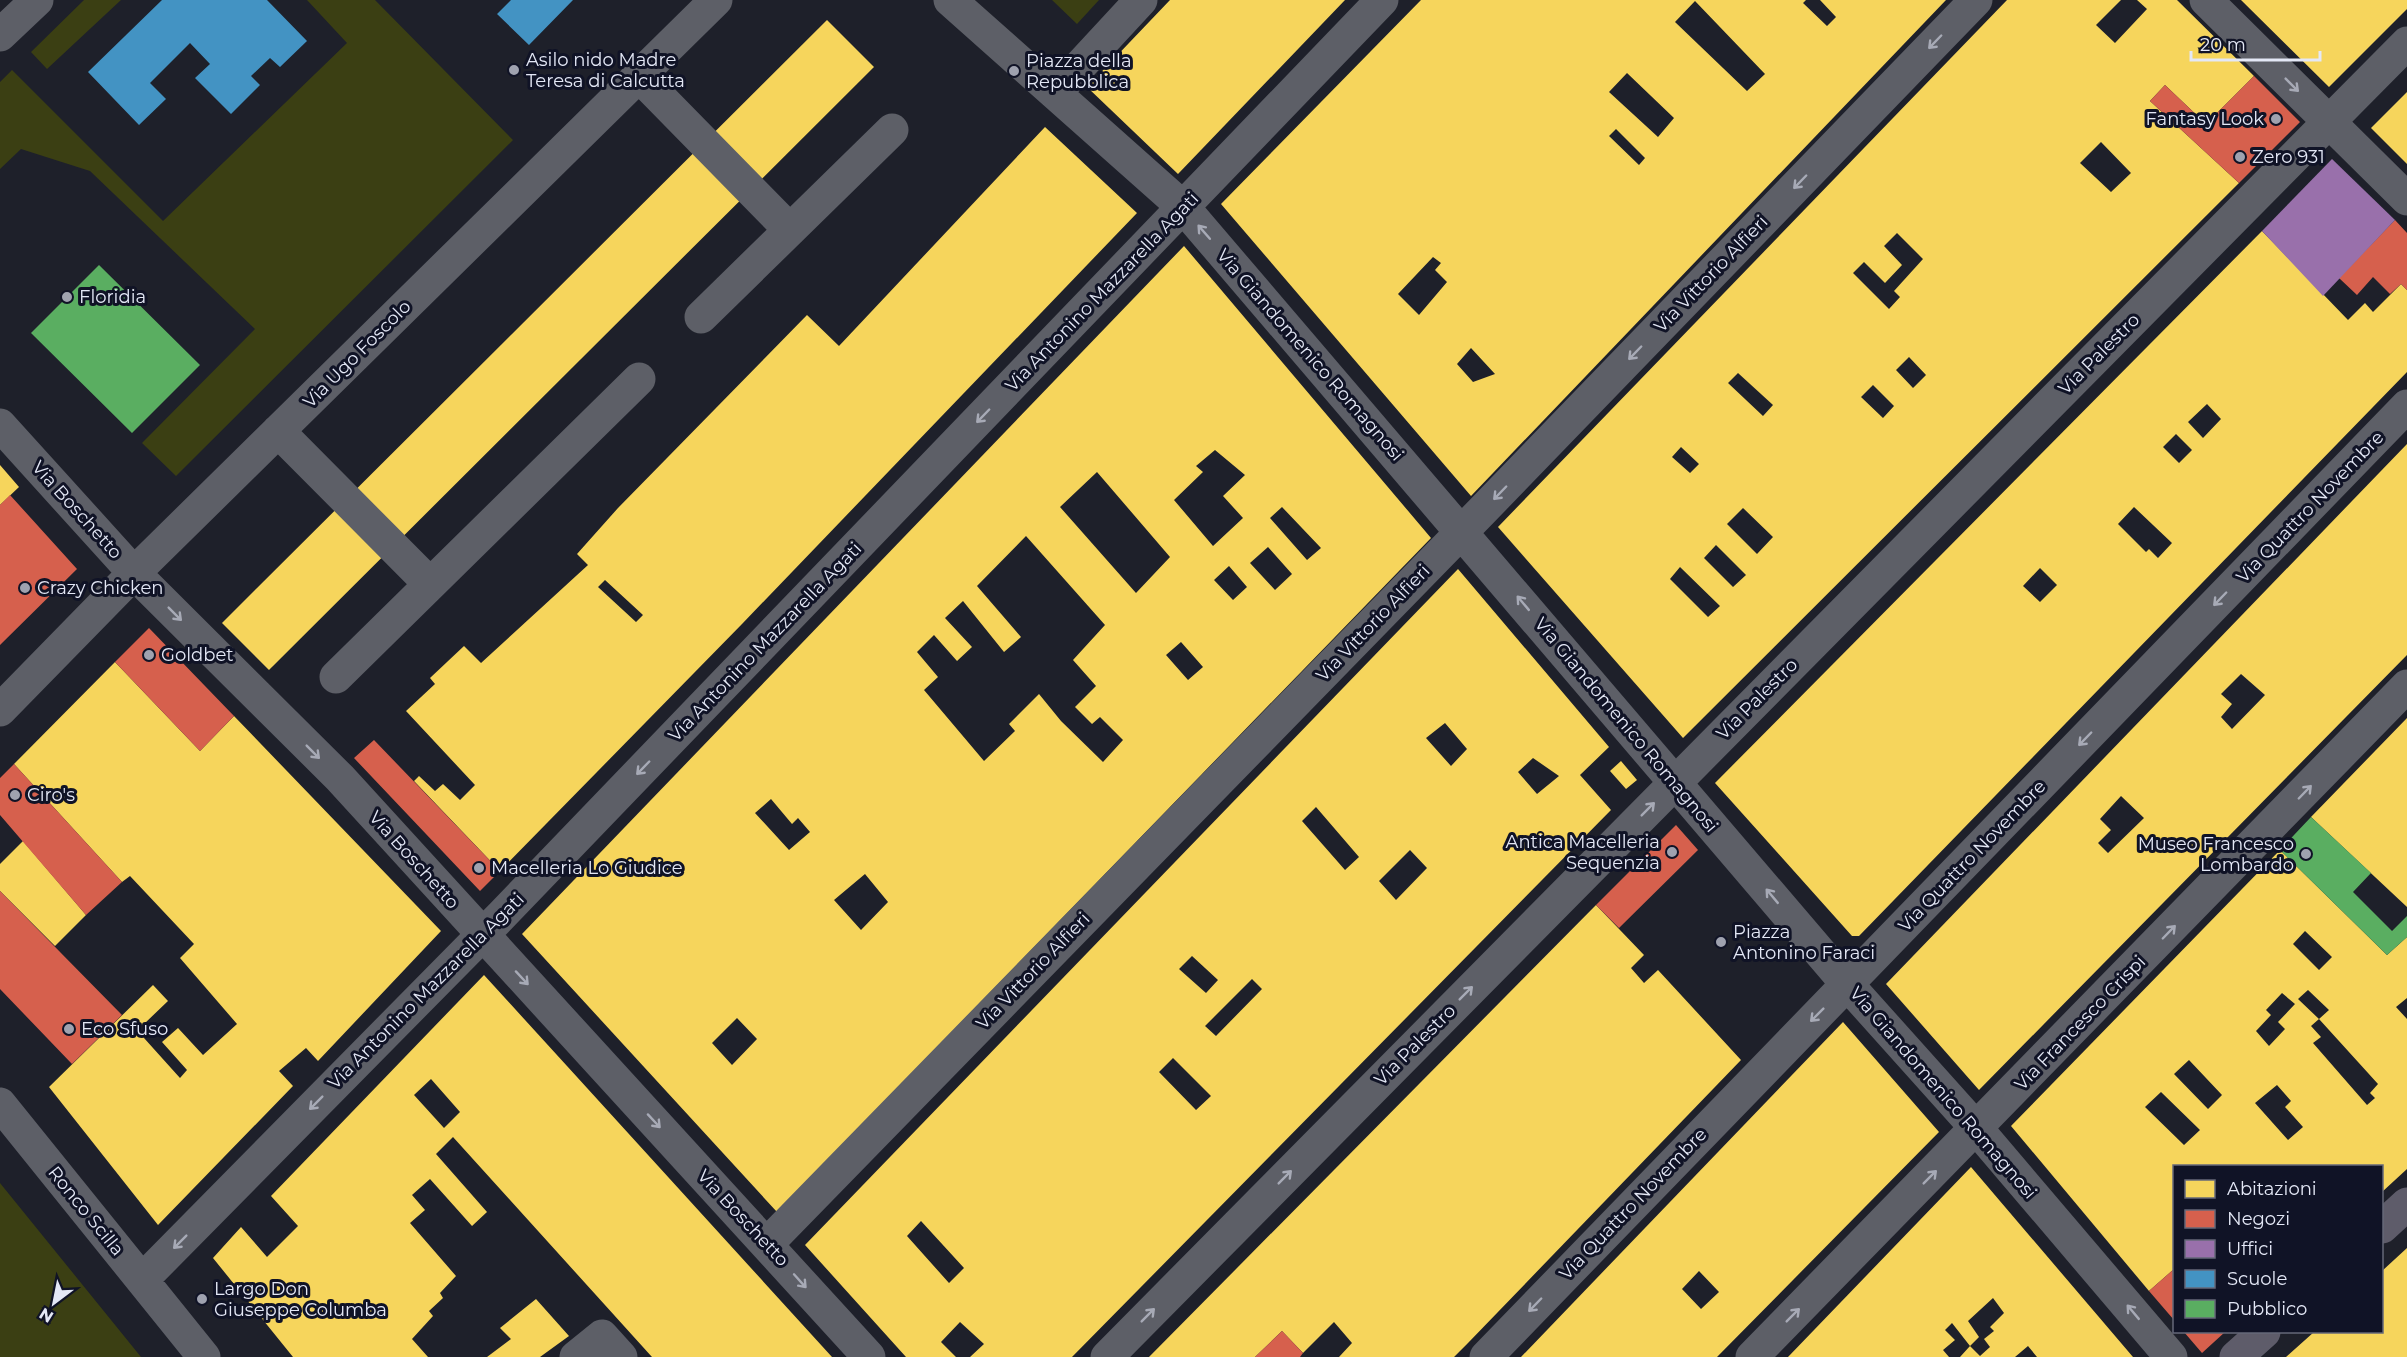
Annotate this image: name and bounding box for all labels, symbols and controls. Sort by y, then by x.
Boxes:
scale bar [2191,24,2320,62]
text: 20 m [2200,34,2246,56]
one-way arrow [1928,35,1942,50]
place label: Asilo nido Madre Teresa di Calcutta [526,49,685,92]
place label: Piazza della Repubblica [1026,50,1132,93]
marker: Asilo nido Madre Teresa di Calcutta [507,63,521,77]
marker: Piazza della Repubblica [1007,64,1021,78]
one-way arrow [2285,78,2300,93]
place label: Fantasy Look [2146,108,2264,130]
marker: Fantasy Look [2269,112,2283,126]
place label: Zero 931 [2252,146,2325,168]
marker: Zero 931 [2233,150,2247,164]
one-way arrow [1792,175,1807,190]
street label: Via Antonino Mazzarella Agati [1001,188,1203,396]
street label: Via Vittorio Alfieri [1650,211,1772,337]
one-way arrow [1198,224,1211,240]
street label: Via Giandomenico Romagnosi [1212,244,1408,466]
place label: Floridia [79,286,146,308]
marker: Floridia [60,290,74,304]
street label: Via Ugo Foscolo [298,295,416,413]
street label: Via Palestro [2054,309,2144,399]
one-way arrow [1628,345,1642,360]
one-way arrow [975,409,990,424]
street label: Via Quattro Novembre [2232,426,2388,588]
street label: Via Boschetto [27,456,127,564]
one-way arrow [1492,486,1507,501]
street label: Via Antonino Mazzarella Agati [664,538,866,746]
street label: Via Vittorio Alfieri [1312,560,1434,686]
place label: Crazy Chicken [37,577,163,599]
marker: Crazy Chicken [18,581,32,595]
one-way arrow [2213,592,2228,607]
one-way arrow [1516,595,1529,611]
one-way arrow [168,607,183,622]
street label: Via Giandomenico Romagnosi [1530,613,1722,837]
place label: Goldbet [161,644,234,666]
marker: Goldbet [142,648,156,662]
street label: Via Palestro [1712,654,1802,744]
one-way arrow [2078,732,2092,747]
one-way arrow [306,744,321,759]
one-way arrow [636,761,651,776]
street label: Via Quattro Novembre [1894,775,2050,937]
place label: Ciro's [27,784,75,806]
one-way arrow [2297,784,2312,799]
marker: Ciro's [8,788,22,802]
one-way arrow [1640,802,1655,817]
street label: Via Boschetto [364,806,464,914]
place label: Antica Macelleria Sequenzia [1506,831,1660,874]
place label: Museo Francesco Lombardo [2138,833,2294,876]
marker: Antica Macelleria Sequenzia [1665,845,1679,859]
marker: Museo Francesco Lombardo [2299,847,2313,861]
place label: Macelleria Lo Giudice [491,857,683,879]
marker: Macelleria Lo Giudice [472,861,486,875]
street label: Via Antonino Mazzarella Agati [323,888,529,1094]
one-way arrow [1765,888,1778,904]
street label: Via Vittorio Alfieri [972,908,1094,1034]
place label: Piazza Antonino Faraci [1733,921,1875,964]
one-way arrow [2162,924,2176,939]
marker: Piazza Antonino Faraci [1714,935,1728,949]
street label: Via Francesco Crispi [2010,951,2150,1095]
one-way arrow [515,970,529,985]
street label: Via Giandomenico Romagnosi [1845,982,2041,1204]
one-way arrow [1459,985,1474,1000]
street label: Via Palestro [1370,1000,1460,1090]
one-way arrow [1810,1007,1825,1022]
place label: Eco Sfuso [81,1018,168,1040]
marker: Eco Sfuso [62,1022,76,1036]
one-way arrow [309,1096,324,1111]
one-way arrow [647,1114,661,1129]
street label: Via Quattro Novembre [1555,1123,1711,1285]
street label: Ronco Scilla [43,1162,129,1260]
street label: Via Boschetto [693,1165,793,1271]
legend [2173,1165,2383,1333]
one-way arrow [1278,1169,1293,1184]
one-way arrow [1923,1169,1938,1184]
text: Abitazioni [2227,1178,2317,1200]
text: Negozi [2227,1208,2290,1230]
one-way arrow [172,1234,187,1249]
text: Uffici [2227,1238,2273,1260]
text: Scuole [2227,1268,2287,1290]
north arrow [24,1273,84,1333]
one-way arrow [793,1273,807,1288]
place label: Largo Don Giuseppe Columba [214,1278,387,1321]
marker: Largo Don Giuseppe Columba [195,1292,209,1306]
one-way arrow [1528,1298,1543,1313]
text: Pubblico [2227,1298,2307,1320]
text: N [36,1304,57,1327]
one-way arrow [2127,1304,2140,1320]
one-way arrow [1141,1308,1156,1323]
one-way arrow [1786,1308,1801,1323]

